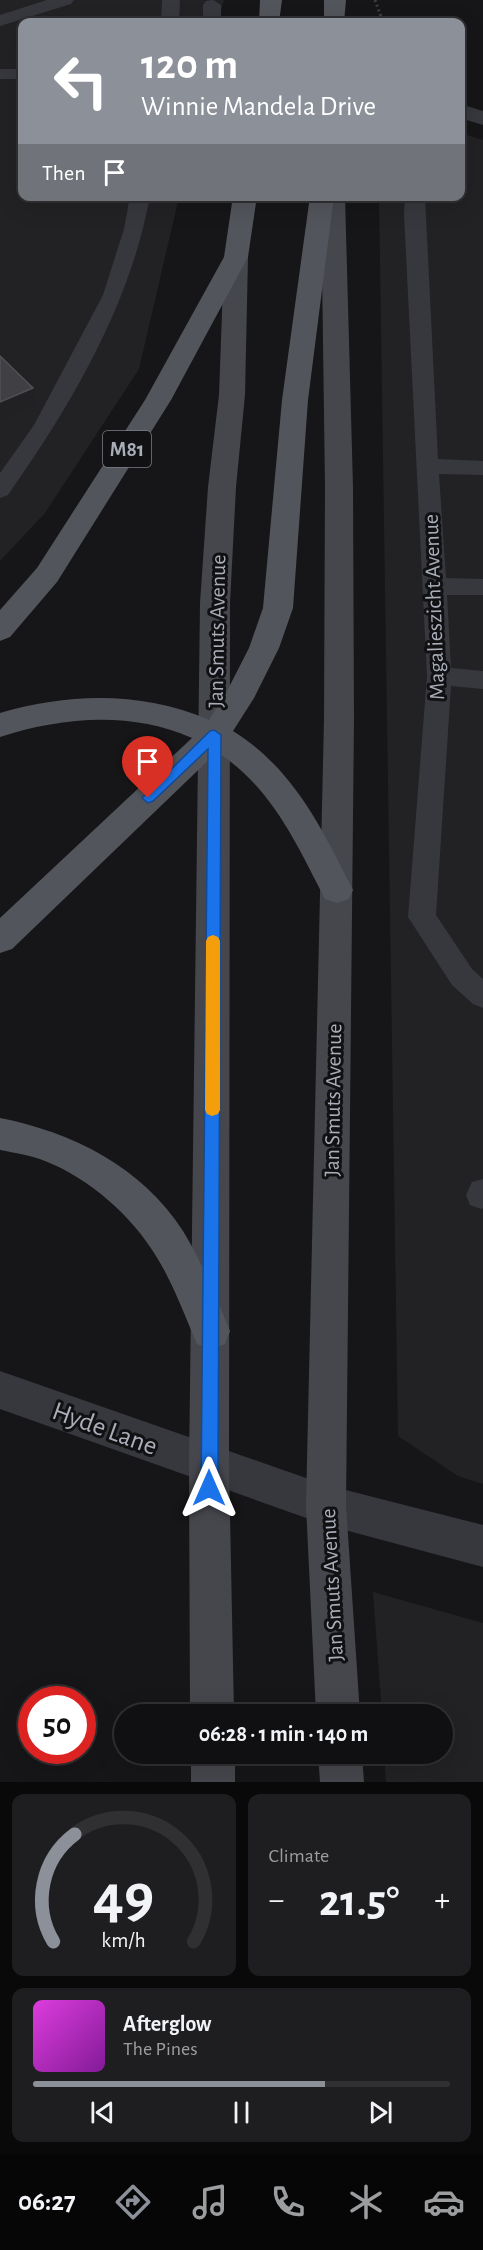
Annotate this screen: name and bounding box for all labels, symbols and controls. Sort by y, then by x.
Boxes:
icon: left [42,42,120,120]
text: 120 m [141,44,238,86]
text: Winnie Mandela Drive [141,93,376,120]
icon: arrive [98,156,131,189]
text: Then [42,162,86,184]
road number: M81 [103,431,151,467]
street label: Magalieszicht Avenue [420,514,448,700]
street label: Jan Smuts Avenue [205,554,229,708]
pin [122,736,173,798]
icon: arrive [131,745,164,778]
street label: Jan Smuts Avenue [321,1023,345,1177]
street label: Hyde Lane [48,1397,161,1461]
position arrow [177,1456,241,1520]
street label: Jan Smuts Avenue [317,1508,347,1662]
speed limit sign: 50 [18,1686,96,1764]
text: 06:28 · 1 min · 140 m [199,1723,368,1745]
text: Climate [269,1846,329,1866]
text: 49 [93,1866,155,1928]
text: 21.5° [319,1879,399,1924]
text: − [269,1884,284,1917]
text: + [434,1884,450,1917]
text: km/h [102,1930,146,1951]
text: Afterglow [123,2013,211,2035]
text: The Pines [123,2039,198,2059]
icon: previous [86,2096,119,2129]
icon: pause [225,2096,258,2129]
icon: next [364,2096,397,2129]
icon: directions [112,2181,154,2223]
icon: music [189,2181,231,2223]
icon: phone [267,2181,309,2223]
icon: climate [345,2181,387,2223]
icon: car [423,2181,465,2223]
text: 06:27 [18,2188,76,2215]

